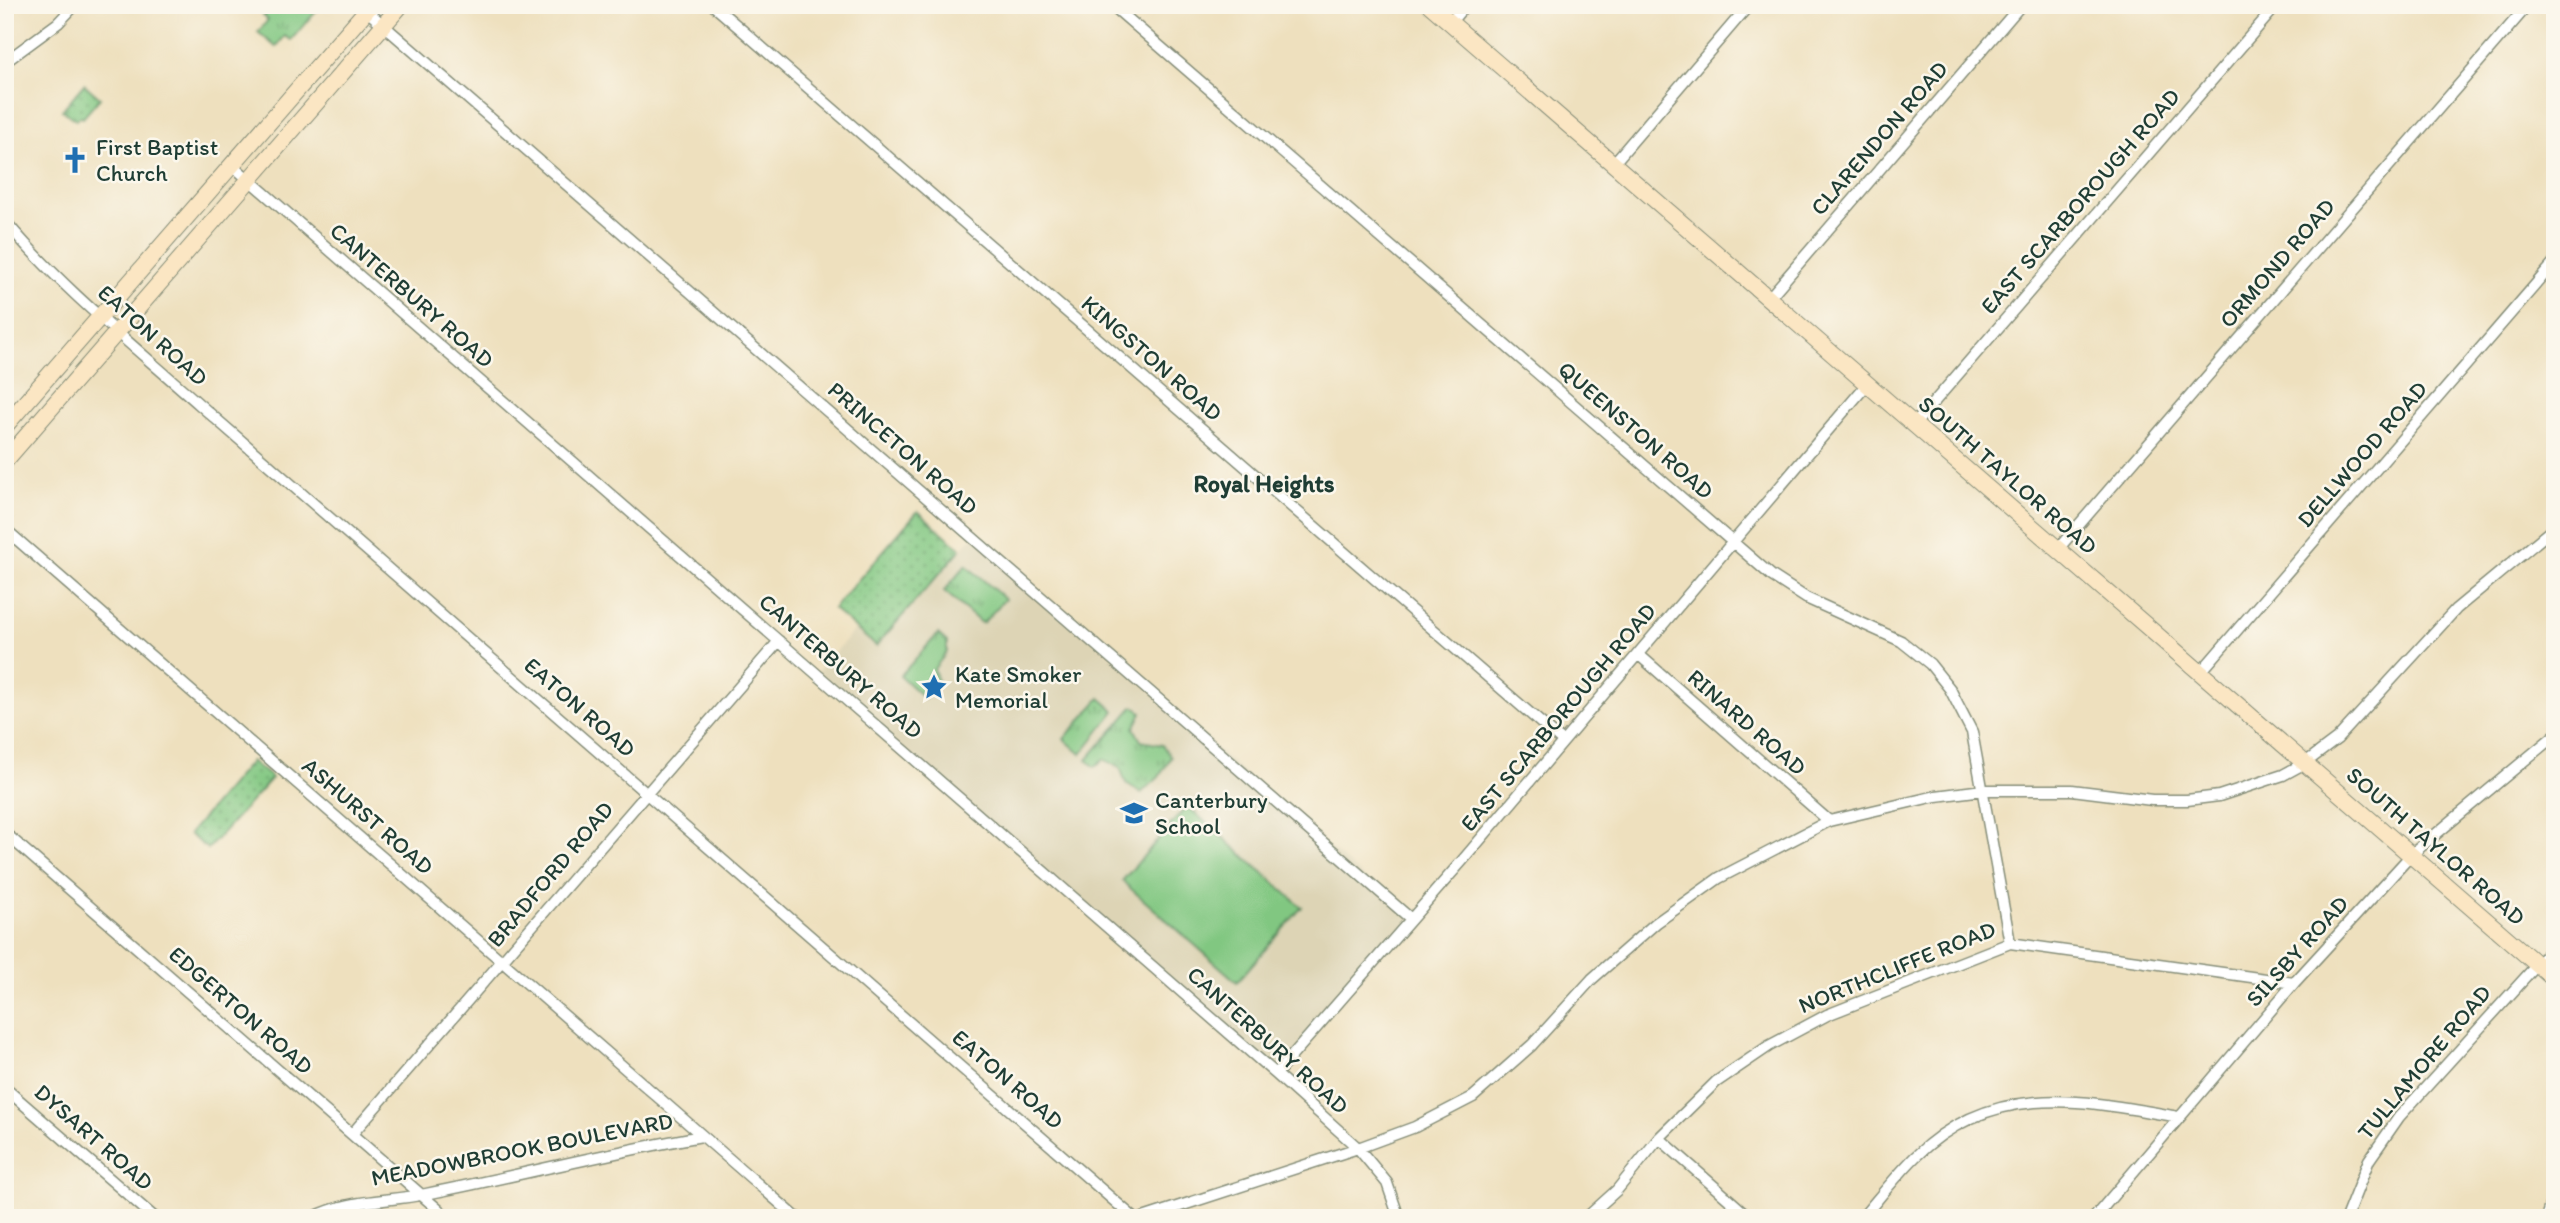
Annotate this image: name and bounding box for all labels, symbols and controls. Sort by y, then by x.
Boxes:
street label: CLARENDON ROAD [1804,55,1954,221]
street label: EAST SCARBOROUGH ROAD [1974,83,2186,319]
place label: First Baptist Church [96,133,218,187]
church icon: First Baptist Church [60,145,90,175]
street label: ORMOND ROAD [2213,193,2341,333]
street label: CANTERBURY ROAD [324,216,500,374]
street label: EATON ROAD [92,278,214,392]
street label: KINGSTON ROAD [1076,289,1228,427]
street label: QUEENSTON ROAD [1553,355,1719,505]
street label: PRINCETON ROAD [822,375,984,521]
street label: DELLWOOD ROAD [2291,375,2433,533]
street label: SOUTH TAYLOR ROAD [1913,390,2103,560]
district label: Royal Heights [1193,469,1335,499]
street label: CANTERBURY ROAD [753,587,929,745]
street label: EAST SCARBOROUGH ROAD [1454,597,1662,837]
street label: EATON ROAD [519,651,641,763]
place label: Kate Smoker Memorial [955,660,1081,714]
street label: RINARD ROAD [1682,663,1812,781]
place icon: Kate Smoker Memorial [919,672,949,702]
street label: ASHURST ROAD [297,751,439,881]
street label: SOUTH TAYLOR ROAD [2341,761,2531,931]
place label: Canterbury School [1155,786,1268,840]
street label: BRADFORD ROAD [481,795,619,953]
school or university icon: Canterbury School [1119,798,1149,828]
street label: SILSBY ROAD [2240,890,2354,1012]
street label: NORTHCLIFFE ROAD [1794,915,2000,1019]
street label: EDGERTON ROAD [163,940,319,1080]
street label: CANTERBURY ROAD [1181,960,1355,1120]
street label: TULLAMORE ROAD [2351,979,2497,1145]
street label: EATON ROAD [947,1023,1069,1135]
street label: DYSART ROAD [29,1078,159,1196]
street label: MEADOWBROOK BOULEVARD [369,1106,675,1192]

